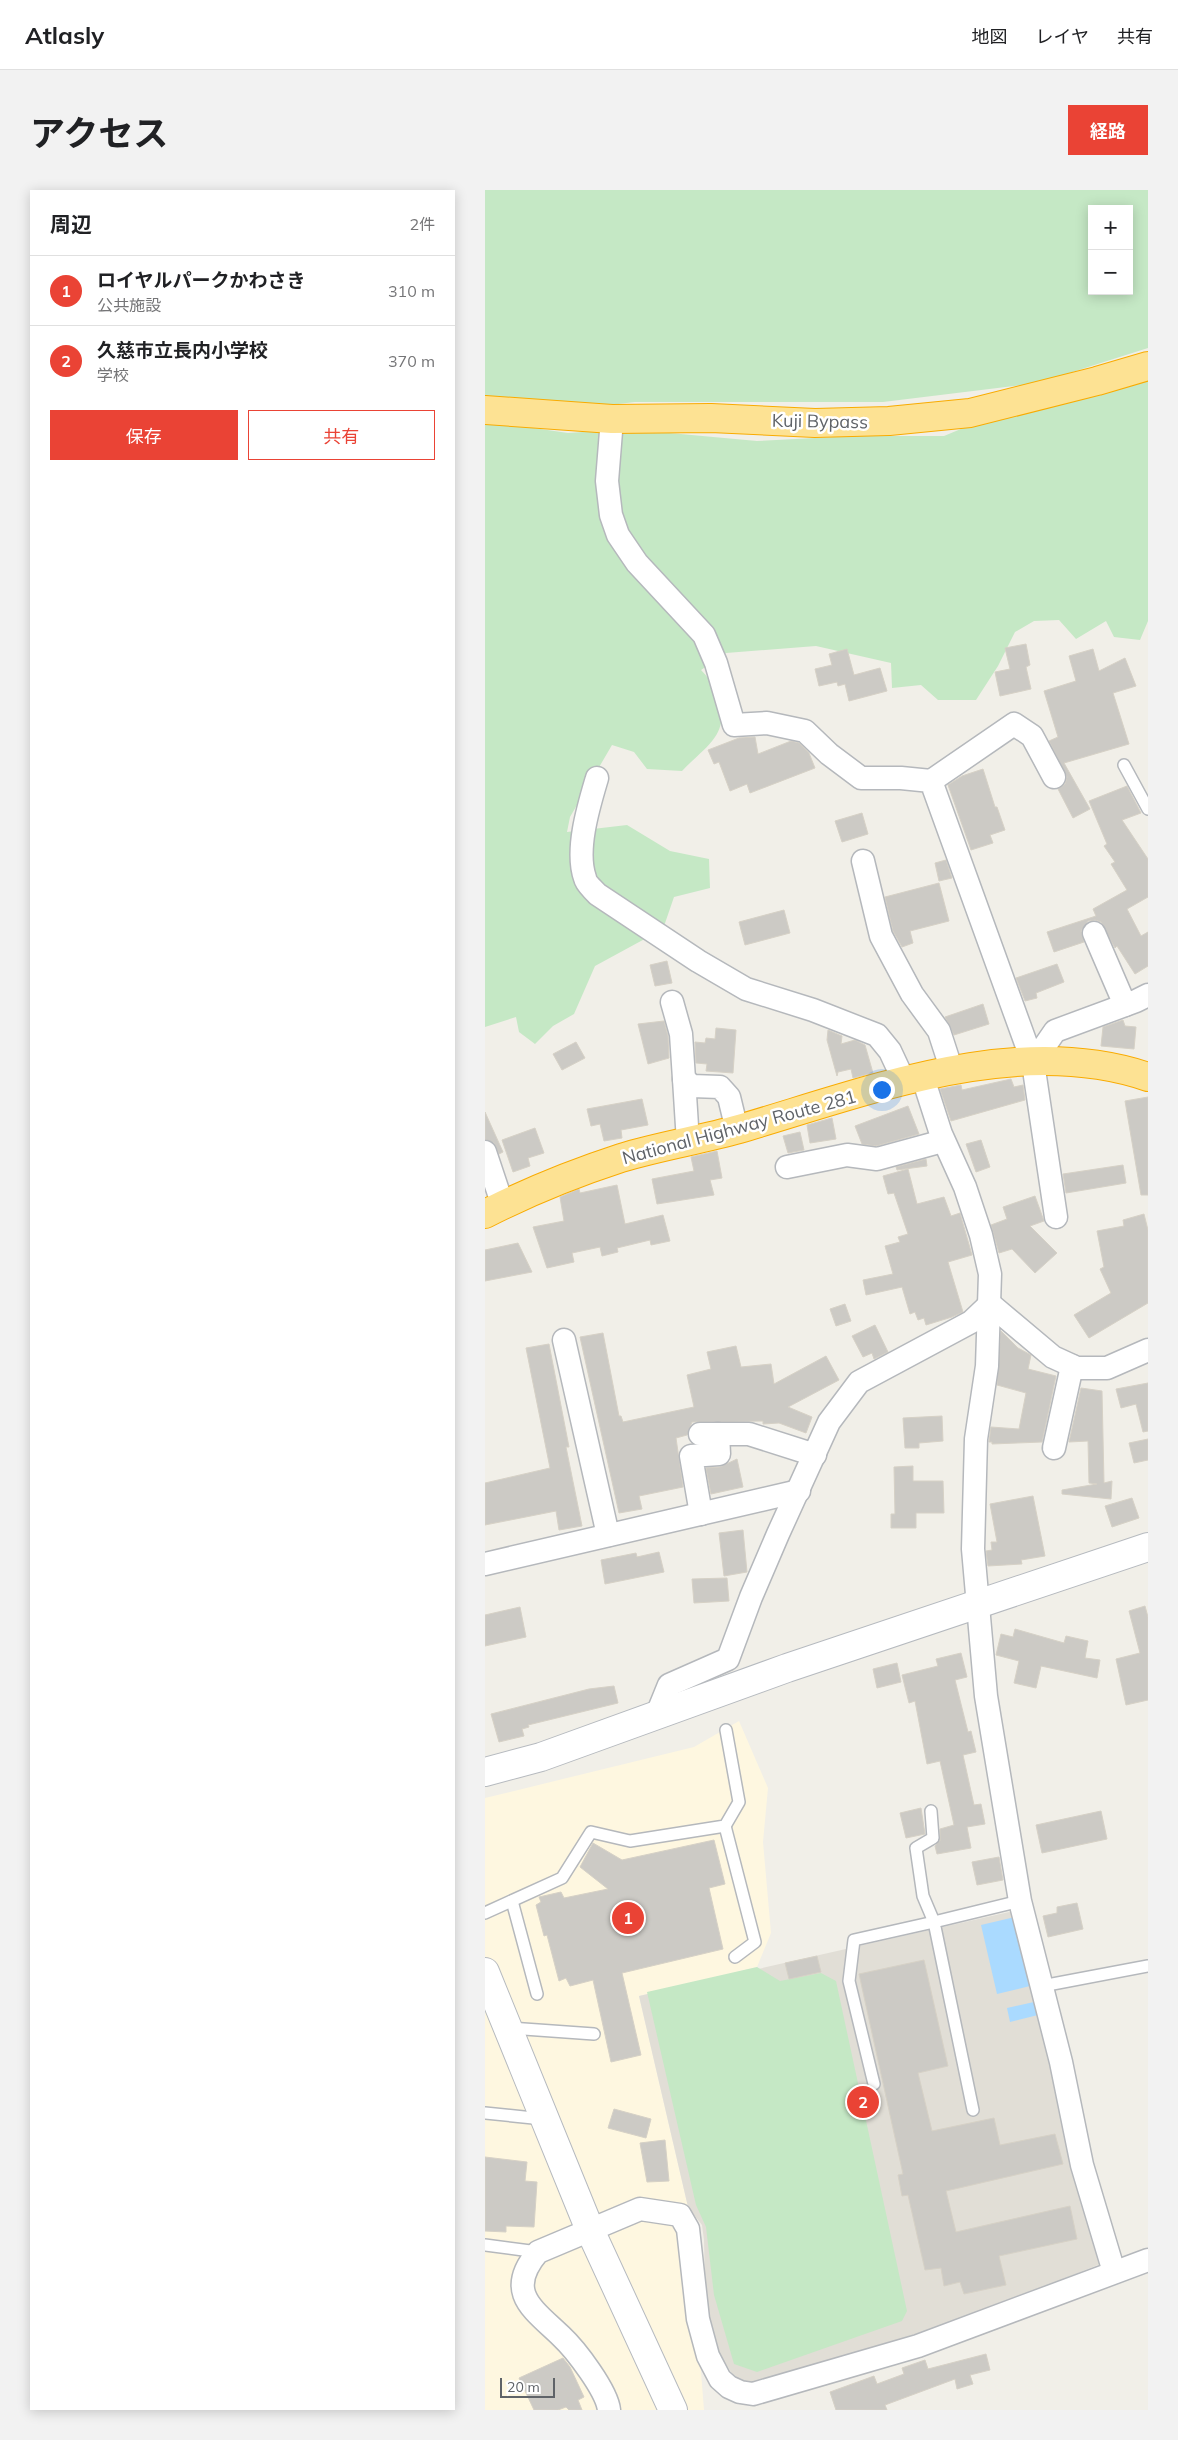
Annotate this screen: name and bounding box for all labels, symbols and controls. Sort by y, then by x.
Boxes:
text: Atlasly [25,20,104,50]
text: 地図 [972,25,1008,48]
text: レイヤ [1036,25,1089,48]
text: 共有 [1117,25,1153,48]
button: 経路 [1068,105,1148,155]
text: アクセス [30,111,168,155]
map controls [1088,205,1133,295]
button: + [1088,205,1133,250]
text: 周辺 [50,211,92,237]
text: 2件 [409,214,435,234]
button: − [1088,250,1133,295]
text: ロイヤルパークかわさき [97,268,305,292]
text: 1 [61,281,71,301]
text: 310 m [388,281,435,301]
text: 公共施設 [97,295,161,315]
text: 久慈市立長内小学校 [97,338,268,362]
text: 2 [61,351,71,371]
text: 370 m [388,351,435,371]
text: 学校 [97,365,129,385]
street label: Kuji Bypass [772,409,868,433]
button: 保存 [50,410,238,460]
button: 共有 [248,410,435,460]
your location [869,1077,895,1103]
street label: National Highway Route 281 [620,1085,858,1169]
pin: 1 [612,1899,644,1937]
pin: 2 [847,2083,879,2121]
scale bar [500,2375,555,2398]
text: 20 m [507,2378,540,2396]

